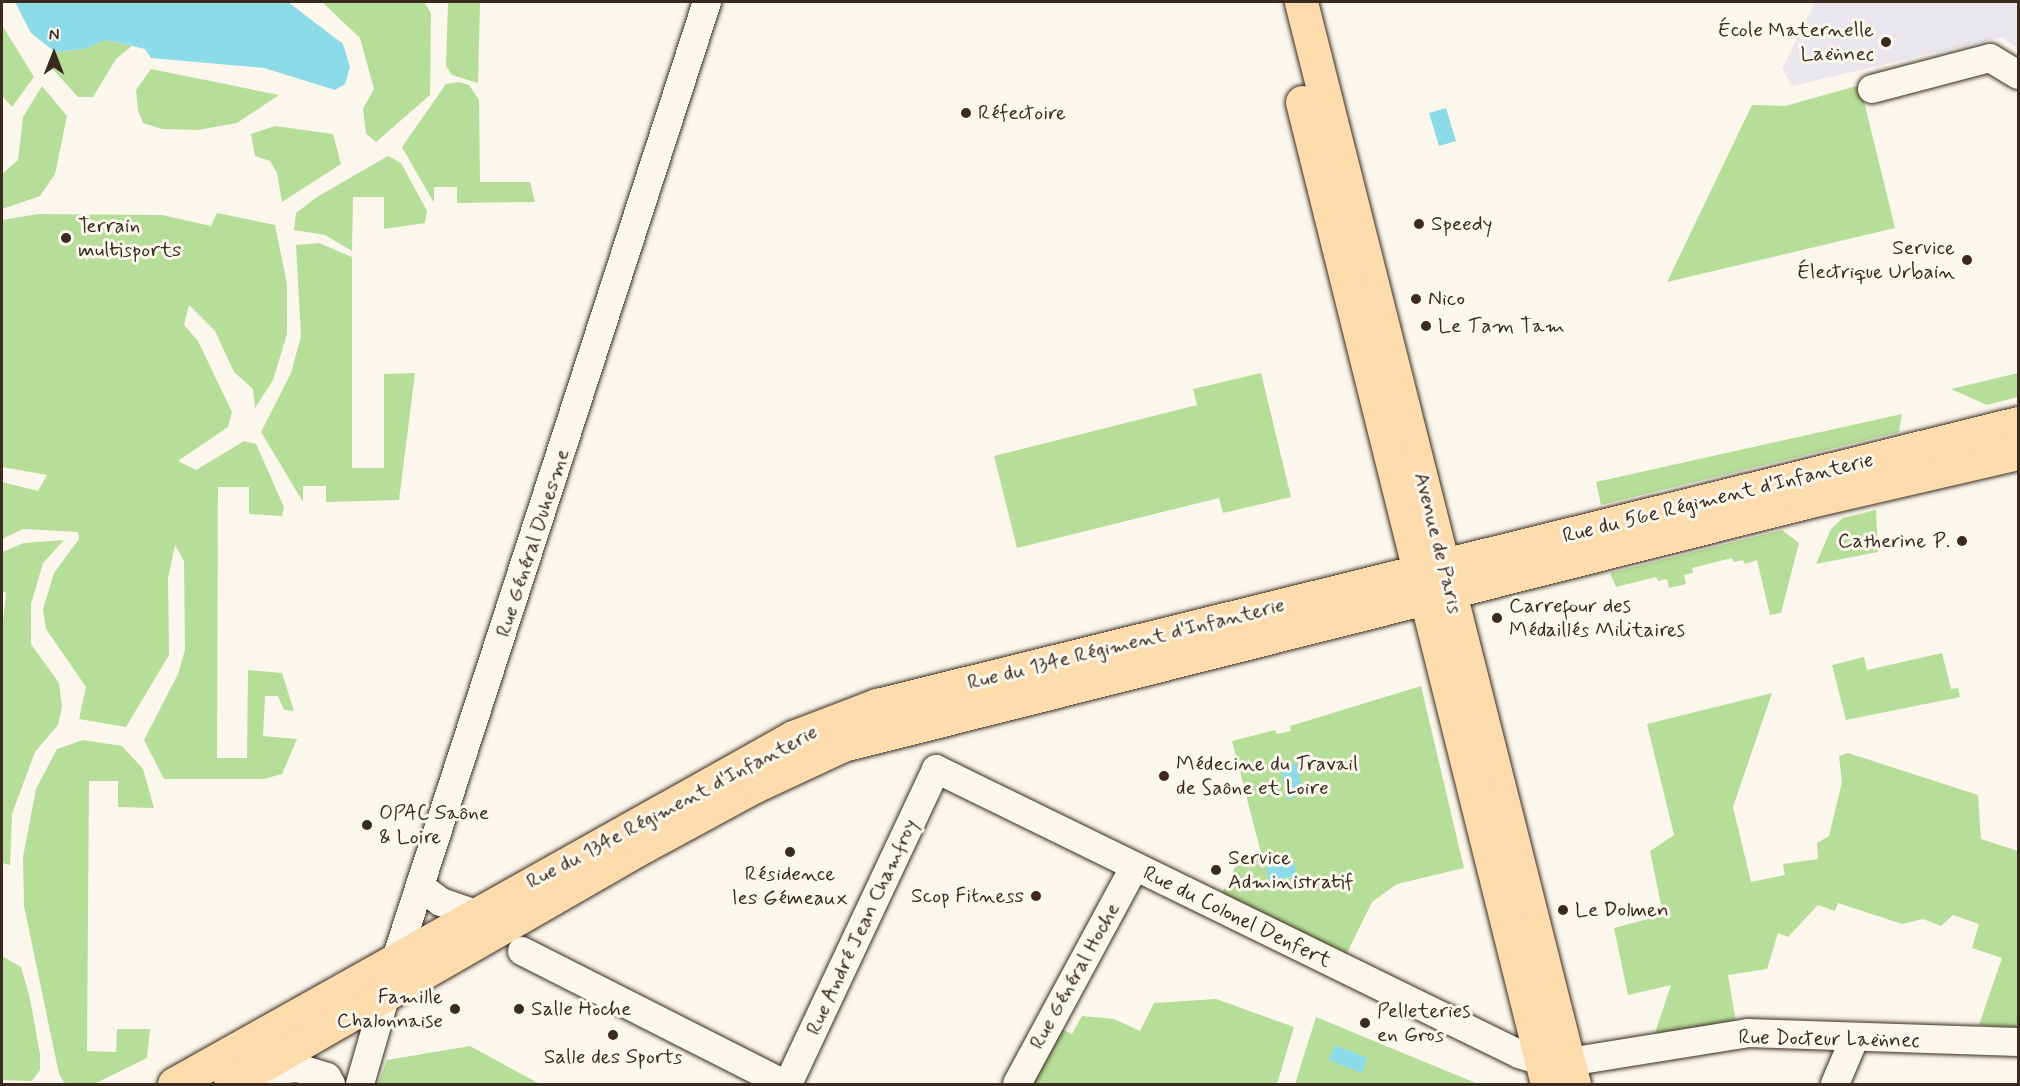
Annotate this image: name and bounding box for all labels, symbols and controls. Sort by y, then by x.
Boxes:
place label: École Maternelle Laënnec [1728,17,1874,67]
north arrow [24,24,84,84]
text: N [49,25,59,46]
marker: École Maternelle Laënnec [1879,35,1893,49]
place label: Réfectoire [978,100,1066,126]
marker: Réfectoire [959,106,973,120]
place label: Speedy [1431,211,1493,237]
place label: Terrain multisports [78,213,181,263]
marker: Speedy [1412,217,1426,231]
marker: Terrain multisports [59,231,73,245]
place label: Service Électrique Urbain [1797,235,1955,285]
marker: Service Électrique Urbain [1960,253,1974,267]
place label: Nico [1428,286,1465,312]
marker: Nico [1409,292,1423,306]
place label: Le Tam Tam [1438,313,1553,339]
marker: Le Tam Tam [1419,319,1433,333]
street label: Rue du 56e Régiment d'Infanterie [1561,447,1875,549]
street label: Rue Général Duhesme [492,449,574,637]
street label: Avenue de Paris [1409,471,1467,615]
place label: Catherine P. [1839,528,1950,554]
marker: Catherine P. [1955,534,1969,548]
street label: Rue du 134e Régiment d'Infanterie [966,593,1286,695]
place label: Carrefour des Médaillés Militaires [1509,593,1684,643]
marker: Carrefour des Médaillés Militaires [1490,611,1504,625]
street label: Rue du 134e Régiment d'Infanterie [524,720,820,894]
place label: Médecine du Travail de Saône et Loire [1176,751,1353,801]
marker: Médecine du Travail de Saône et Loire [1157,769,1171,783]
place label: OPAC Saône & Loire [379,800,487,850]
street label: Rue André Jean Chamfroy [799,812,925,1042]
marker: OPAC Saône & Loire [360,818,374,832]
marker: Résidence les Gémeaux [783,845,797,859]
place label: Service Administratif [1228,845,1353,895]
street label: Rue du Colonel Denfert [1139,860,1335,974]
place label: Résidence les Gémeaux [733,861,847,911]
marker: Service Administratif [1209,863,1223,877]
place label: Scop Fitness [912,883,1024,909]
marker: Scop Fitness [1029,889,1043,903]
place label: Le Dolmen [1575,897,1675,923]
street label: Rue Général Hoche [1024,898,1126,1054]
marker: Le Dolmen [1556,903,1570,917]
place label: Famille Chalonnaise [337,984,443,1034]
place label: Salle Hoche [531,996,632,1022]
place label: Pelleteries en Gros [1377,998,1470,1048]
marker: Famille Chalonnaise [448,1002,462,1016]
marker: Salle Hoche [512,1002,526,1016]
marker: Pelleteries en Gros [1358,1016,1372,1030]
street label: Rue Docteur Laënnec [1738,1025,1920,1053]
marker: Salle des Sports [606,1028,620,1042]
place label: Salle des Sports [541,1044,685,1070]

